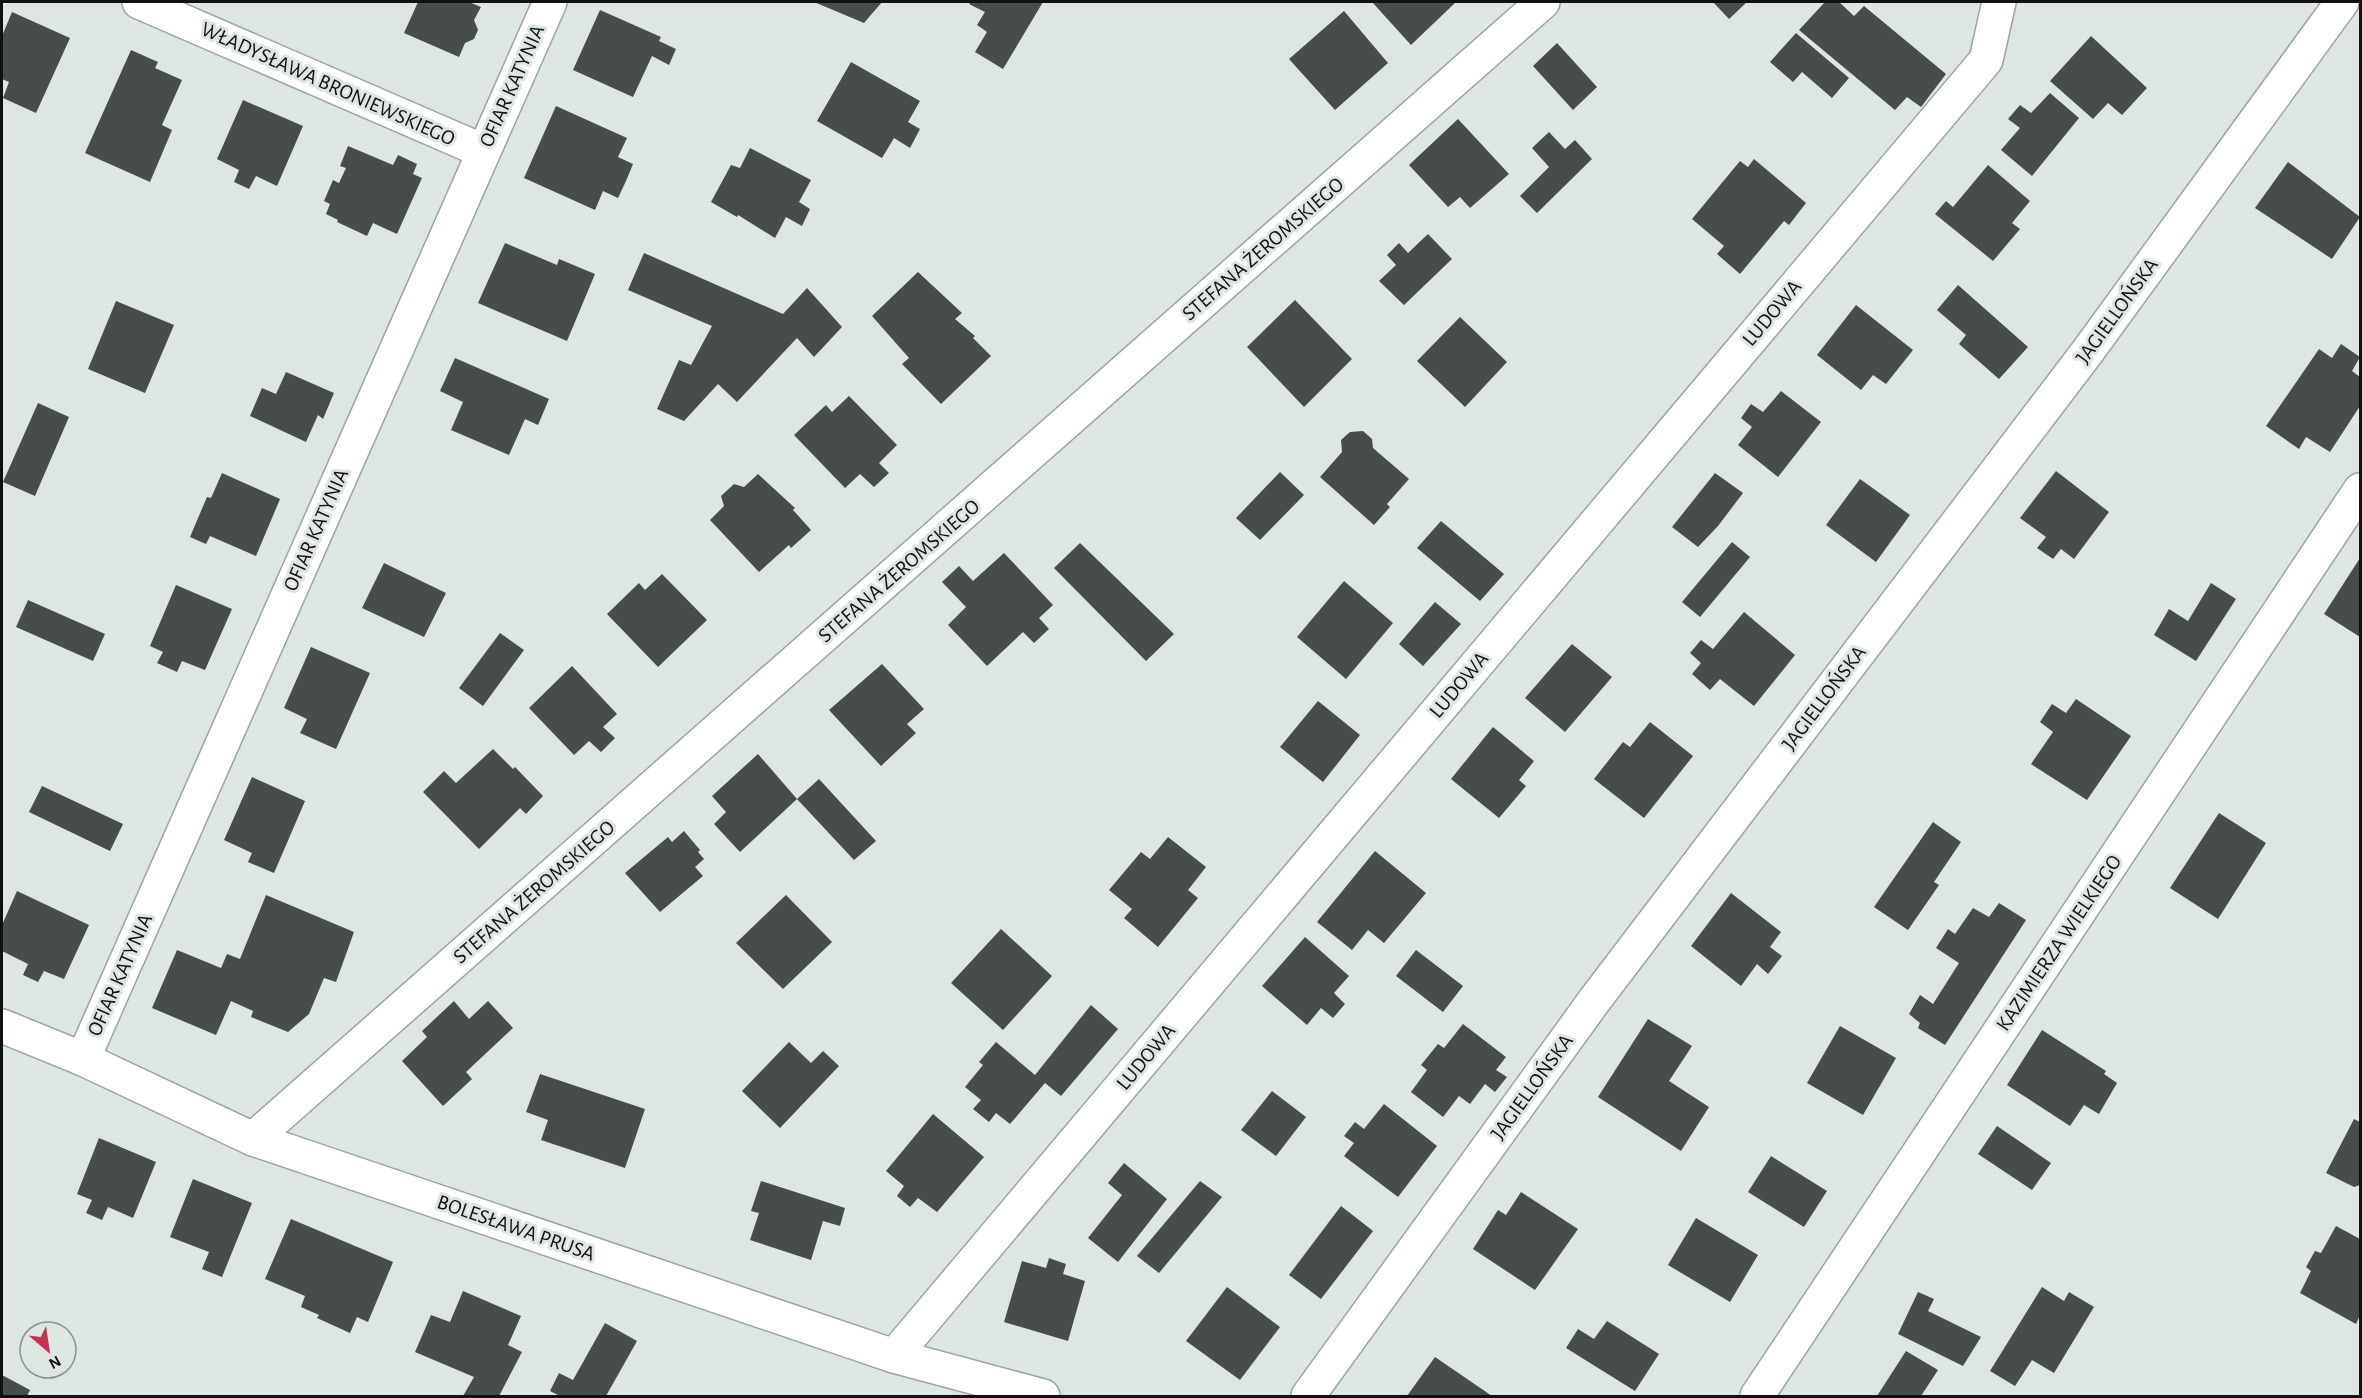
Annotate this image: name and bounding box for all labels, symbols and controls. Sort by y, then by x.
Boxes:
street label: WŁADYSŁAWA BRONIEWSKIEGO [198,18,458,150]
street label: OFIAR KATYNIA [476,22,548,150]
street label: STEFANA ŻEROMSKIEGO [1178,173,1348,324]
street label: JAGIELLOŃSKA [2070,253,2162,368]
street label: LUDOWA [1739,276,1805,350]
street label: OFIAR KATYNIA [280,466,352,594]
street label: STEFANA ŻEROMSKIEGO [814,495,984,646]
street label: JAGIELLOŃSKA [1777,641,1870,754]
street label: LUDOWA [1426,648,1492,722]
street label: STEFANA ŻEROMSKIEGO [449,816,619,967]
street label: KAZIMIERZA WIELKIEGO [1992,851,2126,1035]
street label: OFIAR KATYNIA [84,911,156,1039]
street label: LUDOWA [1113,1020,1179,1094]
street label: JAGIELLOŃSKA [1485,1029,1577,1144]
street label: BOLESŁAWA PRUSA [434,1191,598,1265]
north arrow [18,1320,78,1380]
text: N [46,1353,64,1372]

